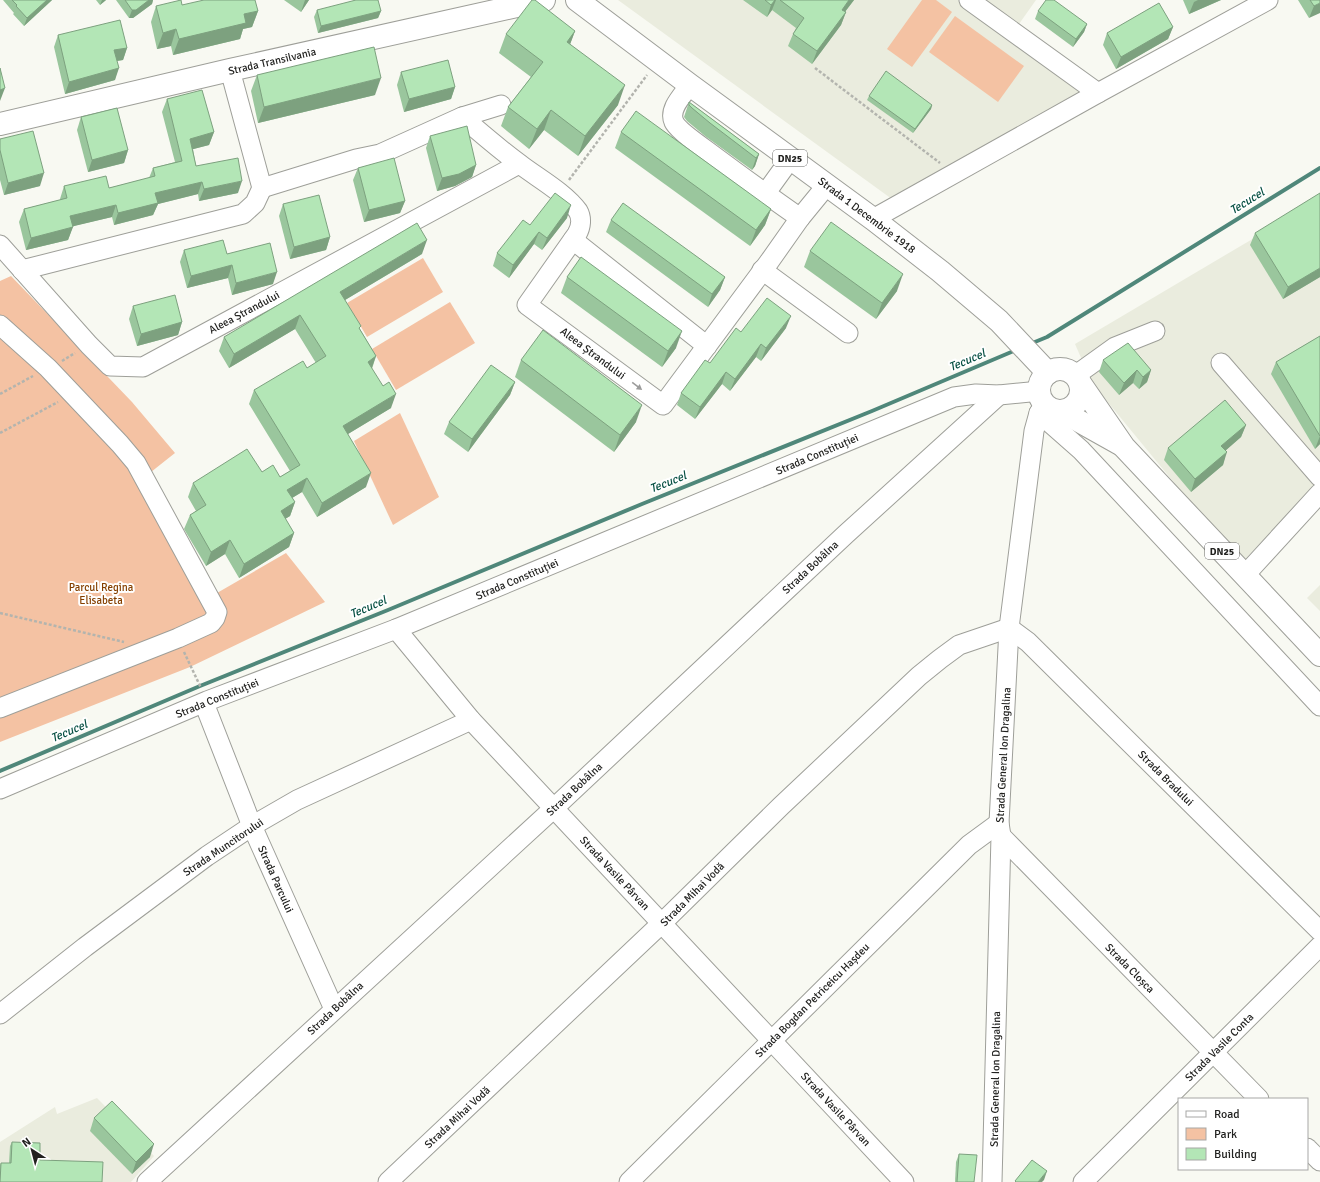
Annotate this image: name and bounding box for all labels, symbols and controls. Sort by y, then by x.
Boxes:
street label: Strada Transilvania [227,45,318,78]
road number: DN25 [773,150,807,166]
street label: Strada 1 Decembrie 1918 [816,175,918,256]
water label: Tecucel [1227,184,1269,218]
street label: Aleea Ștrandului [207,288,282,337]
street label: Aleea Ștrandului [558,325,628,382]
water label: Tecucel [947,346,989,375]
one-way arrow [632,382,643,390]
street label: Strada Constituției [774,431,860,478]
water label: Tecucel [648,468,690,497]
street label: Strada Bobâlna [780,538,841,597]
road number: DN25 [1205,543,1239,559]
street label: Strada Constituției [474,556,560,603]
park label: Parcul Regina Elisabeta [69,581,134,607]
water label: Tecucel [348,593,390,622]
street label: Strada Constituției [174,676,261,721]
street label: Strada General Ion Dragalina [993,687,1014,823]
water label: Tecucel [49,717,91,746]
street label: Strada Bradului [1135,748,1196,809]
street label: Strada Bobâlna [544,760,605,819]
street label: Strada Muncitorului [181,816,266,879]
street label: Strada Vasile Pârvan [577,834,652,913]
street label: Strada Parcului [255,844,296,915]
street label: Strada Mihai Vodă [658,859,727,929]
street label: Strada Bogdan Petriceicu Hașdeu [753,941,872,1060]
street label: Strada Cloșca [1102,941,1157,996]
street label: Strada Bobâlna [305,979,366,1038]
street label: Strada Vasile Conta [1182,1010,1257,1084]
street label: Strada General Ion Dragalina [988,1011,1003,1147]
street label: Strada Vasile Pârvan [798,1070,873,1149]
street label: Strada Mihai Vodă [422,1083,493,1151]
legend [1178,1098,1308,1170]
text: Road [1214,1107,1240,1122]
text: Park [1214,1127,1237,1142]
north arrow [12,1130,52,1170]
text: N [19,1135,33,1150]
text: Building [1214,1147,1257,1162]

